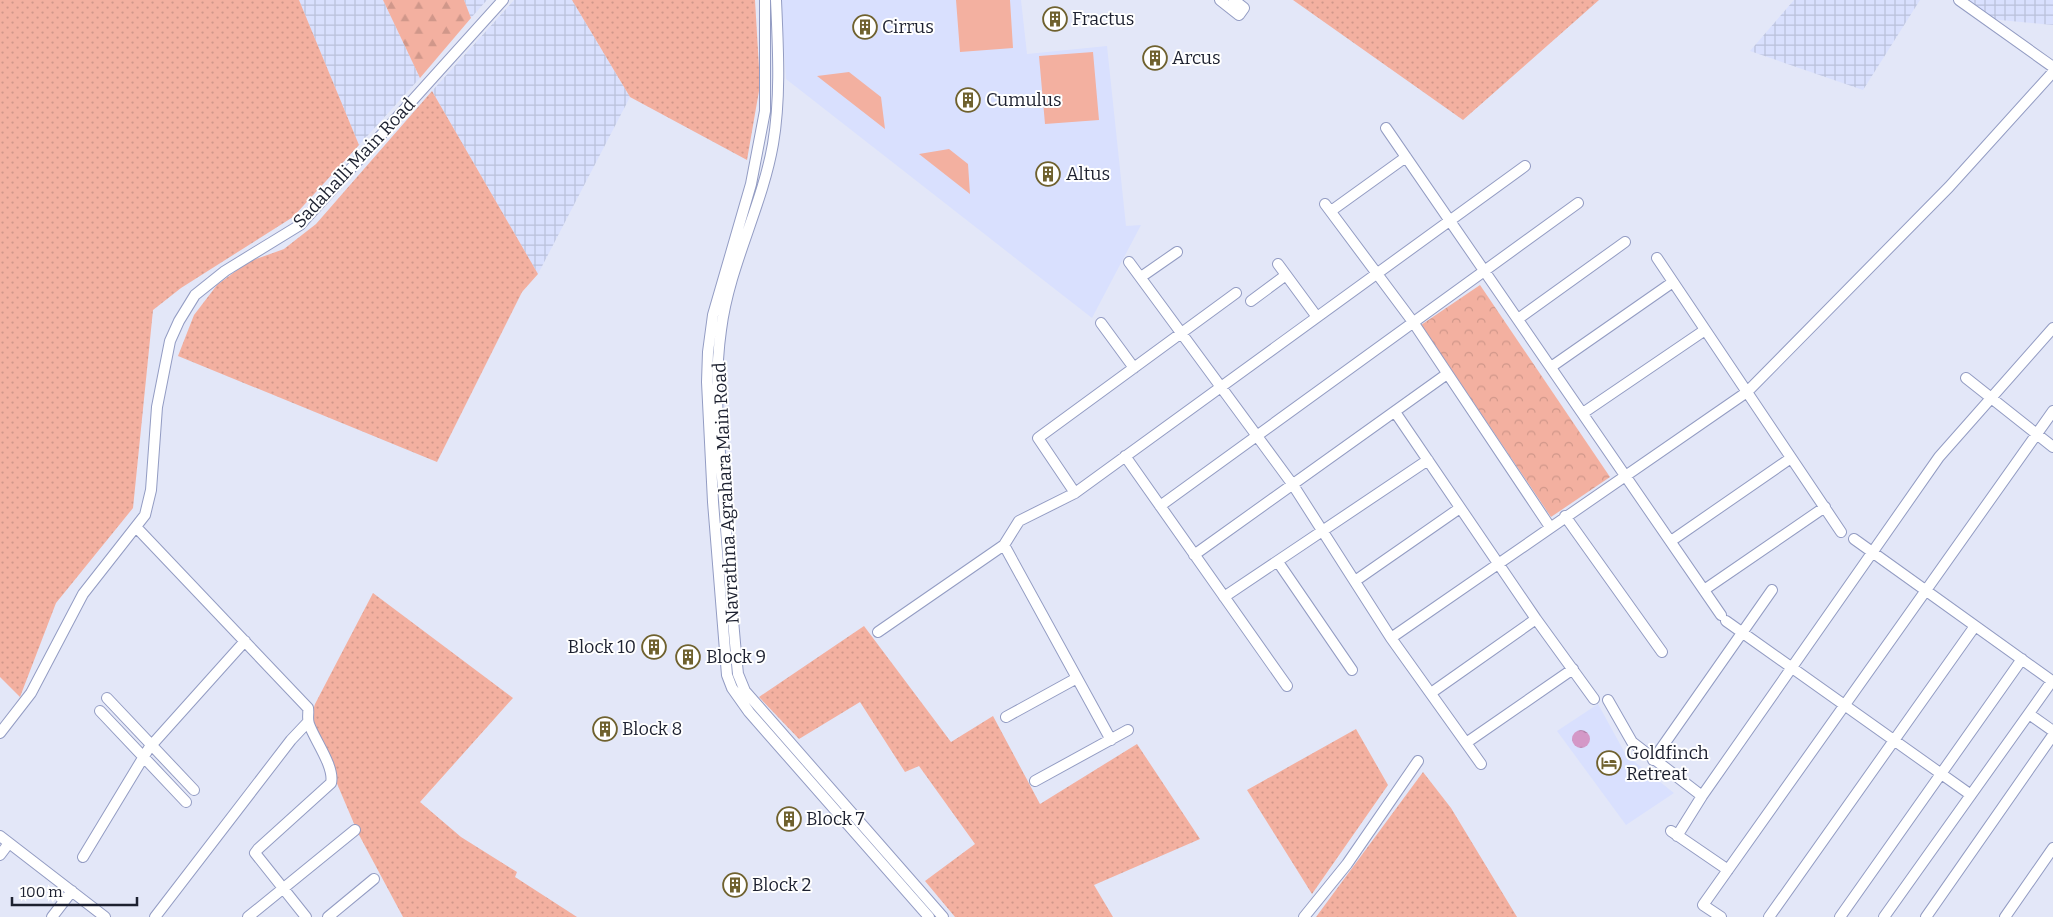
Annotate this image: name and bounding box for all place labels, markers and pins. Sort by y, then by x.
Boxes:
building icon: Fractus [1042,6,1068,32]
place label: Fractus [1072,8,1134,30]
building icon: Cirrus [852,14,878,40]
place label: Cirrus [882,16,934,38]
building icon: Arcus [1142,45,1168,71]
place label: Arcus [1172,47,1221,69]
building icon: Cumulus [955,87,981,113]
place label: Cumulus [986,89,1062,111]
building icon: Altus [1035,161,1061,187]
place label: Altus [1066,163,1110,185]
building icon: Block 10 [641,634,667,660]
place label: Block 10 [568,636,636,658]
building icon: Block 9 [675,644,701,670]
place label: Block 9 [706,646,766,668]
building icon: Block 8 [592,716,618,742]
place label: Block 8 [622,718,682,740]
place label: Goldfinch Retreat [1626,742,1709,785]
hotel icon: Goldfinch Retreat [1596,750,1622,776]
building icon: Block 7 [776,806,802,832]
place label: Block 7 [806,808,865,830]
building icon: Block 2 [722,872,748,898]
place label: Block 2 [752,874,811,896]

